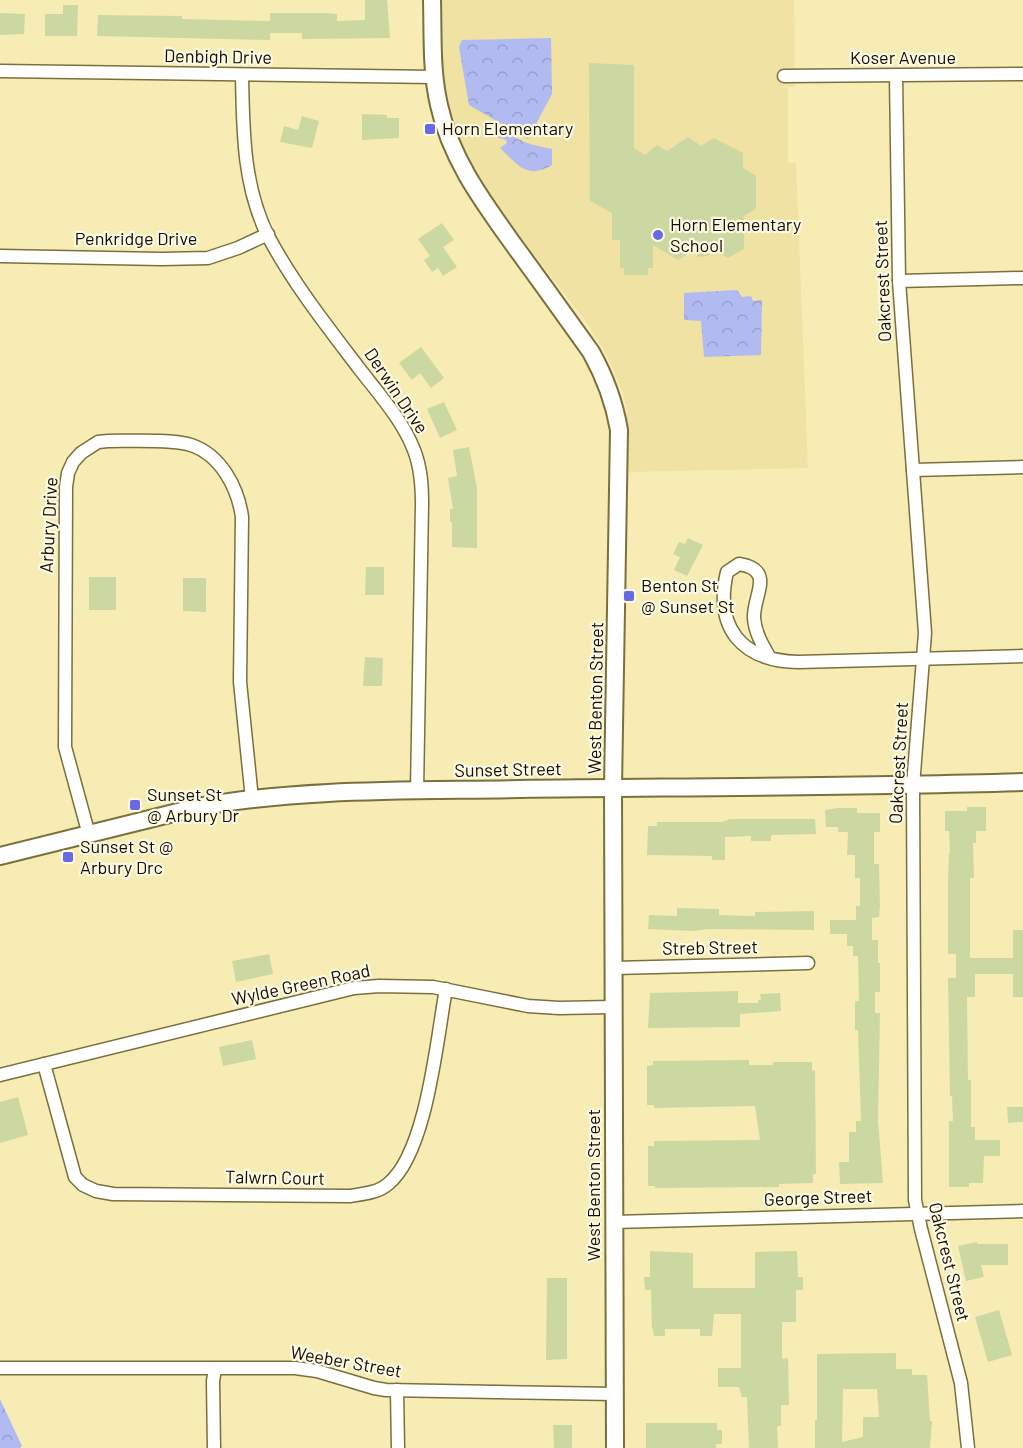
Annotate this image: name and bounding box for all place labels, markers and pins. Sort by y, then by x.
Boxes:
place label: Horn Elementary [442,117,573,139]
marker: Horn Elementary [423,122,437,136]
place label: Horn Elementary School [670,213,801,256]
marker: Horn Elementary School [651,228,665,242]
place label: Benton St @ Sunset St [641,574,735,617]
marker: Benton St @ Sunset St [622,589,636,603]
place label: Sunset St @ Arbury Dr [147,783,240,826]
marker: Sunset St @ Arbury Dr [128,798,142,812]
place label: Sunset St @ Arbury Drc [80,835,174,878]
marker: Sunset St @ Arbury Drc [61,850,75,864]

